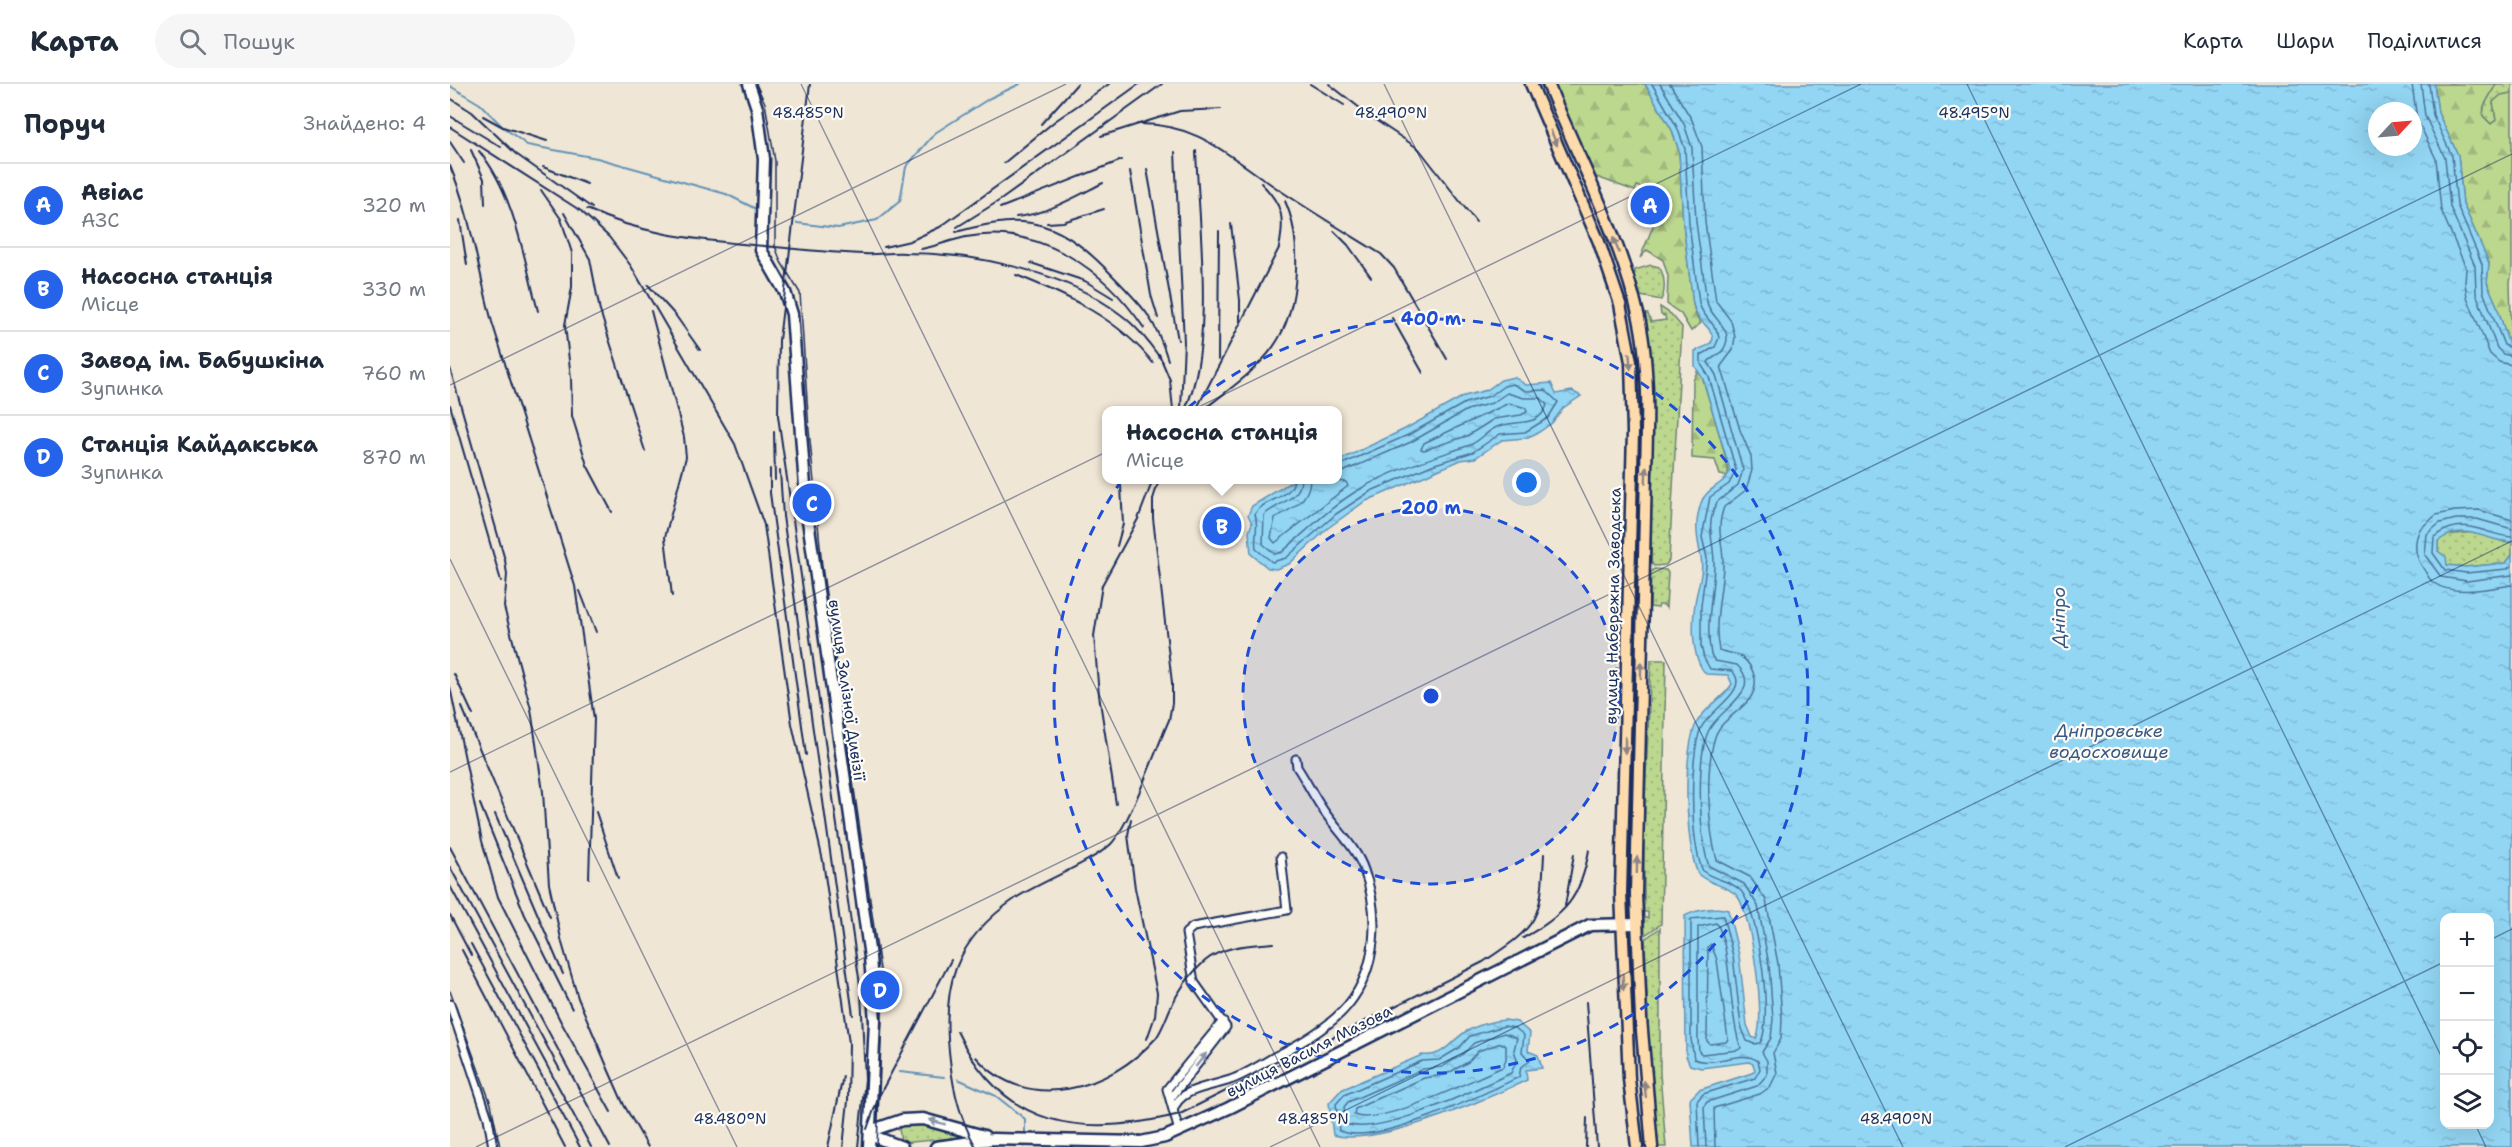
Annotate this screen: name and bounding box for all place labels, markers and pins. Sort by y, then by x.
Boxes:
pin: A [1630,182,1670,228]
pin: C [792,480,832,526]
pin: B [1202,504,1242,548]
centre of rings [1421,686,1441,706]
pin: D [860,968,900,1012]

